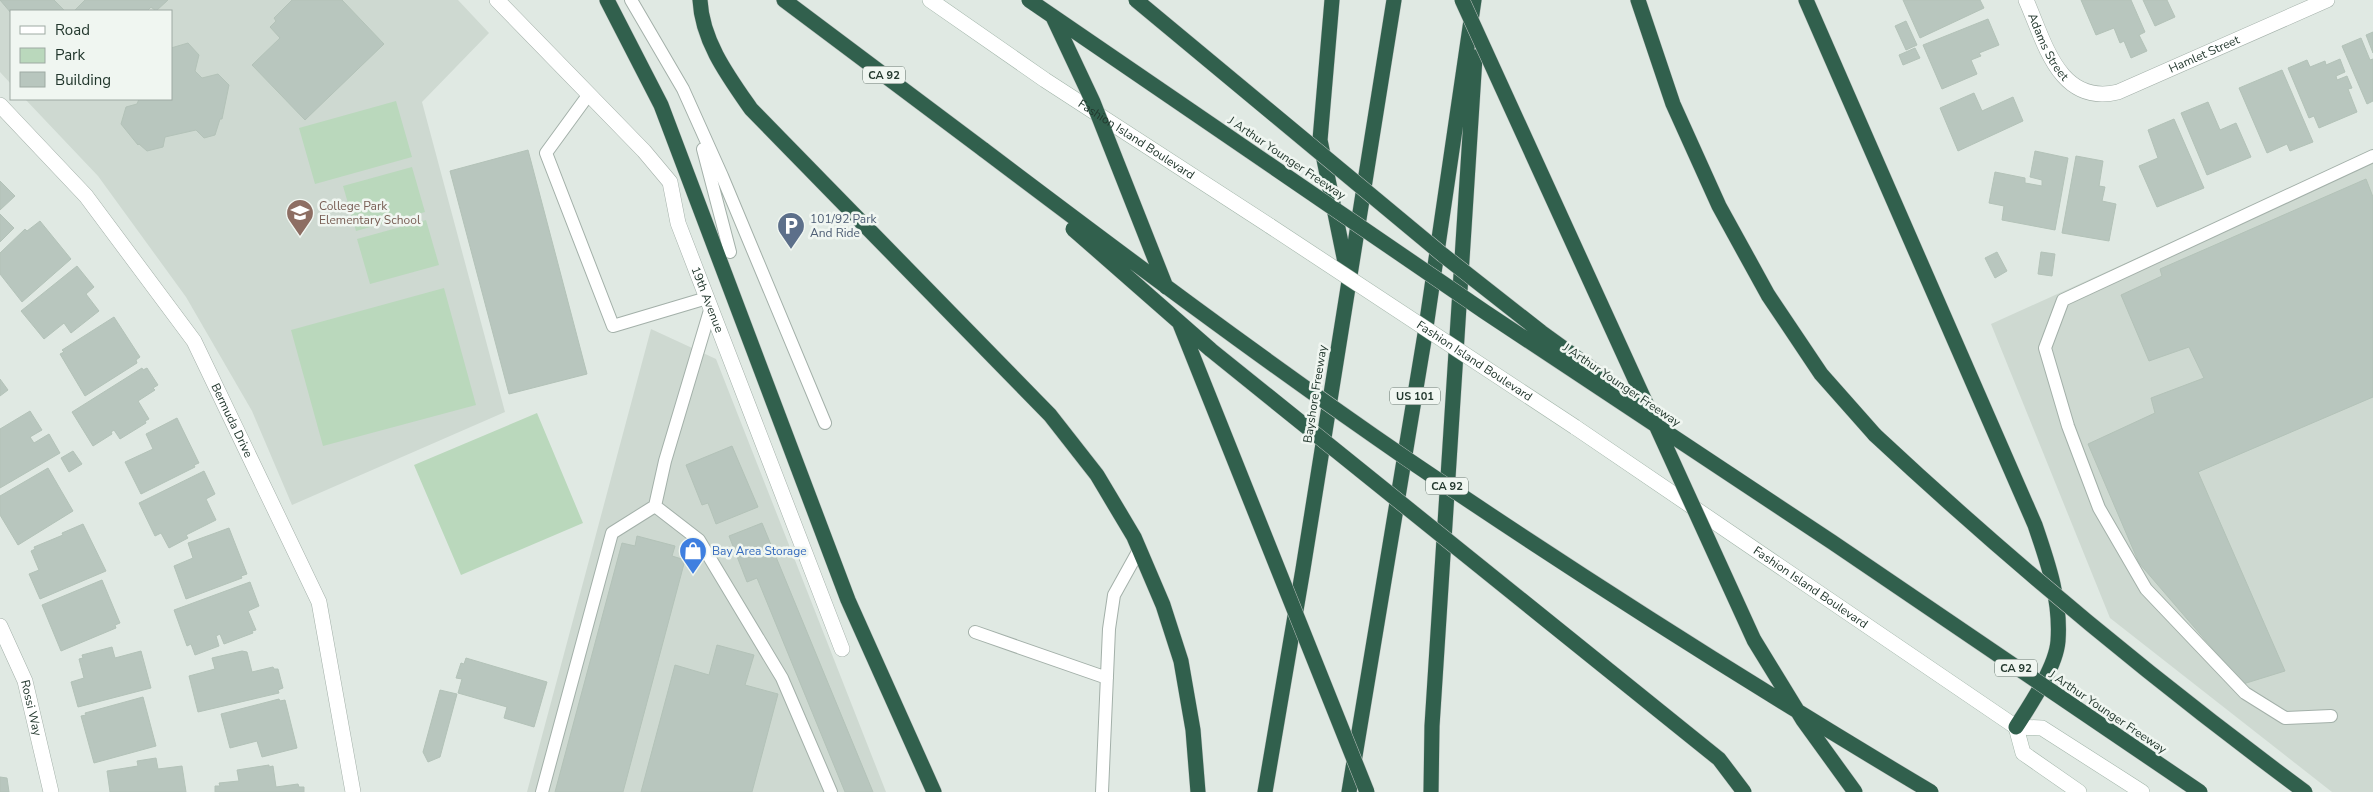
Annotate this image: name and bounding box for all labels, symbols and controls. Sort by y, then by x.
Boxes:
legend [10,10,172,100]
street label: Adams Street [2024,11,2073,85]
text: Road [55,20,90,40]
street label: Hamlet Street [2166,31,2243,77]
text: Park [55,45,85,65]
road number: CA 92 [863,66,905,84]
text: Building [55,70,111,90]
street label: Fashion Island Boulevard [1075,96,1198,183]
street label: J Arthur Younger Freeway [1224,112,1350,204]
school or university icon: College Park Elementary School [285,198,315,237]
place label: College Park Elementary School [319,198,421,228]
parking icon: 101/92 Park And Ride [776,211,806,250]
place label: 101/92 Park And Ride [810,211,877,241]
street label: 19th Avenue [688,264,727,335]
street label: Fashion Island Boulevard [1414,317,1536,405]
street label: J Arthur Younger Freeway [1559,339,1685,431]
street label: Bayshore Freeway [1299,343,1331,444]
street label: Bermuda Drive [207,380,257,460]
road number: US 101 [1390,388,1440,404]
road number: CA 92 [1426,478,1468,494]
shop icon: Bay Area Storage [678,536,708,575]
place label: Bay Area Storage [712,543,807,559]
street label: Fashion Island Boulevard [1750,543,1871,632]
road number: CA 92 [1995,660,2037,676]
street label: J Arthur Younger Freeway [2045,666,2171,758]
street label: Rossi Way [17,678,46,738]

